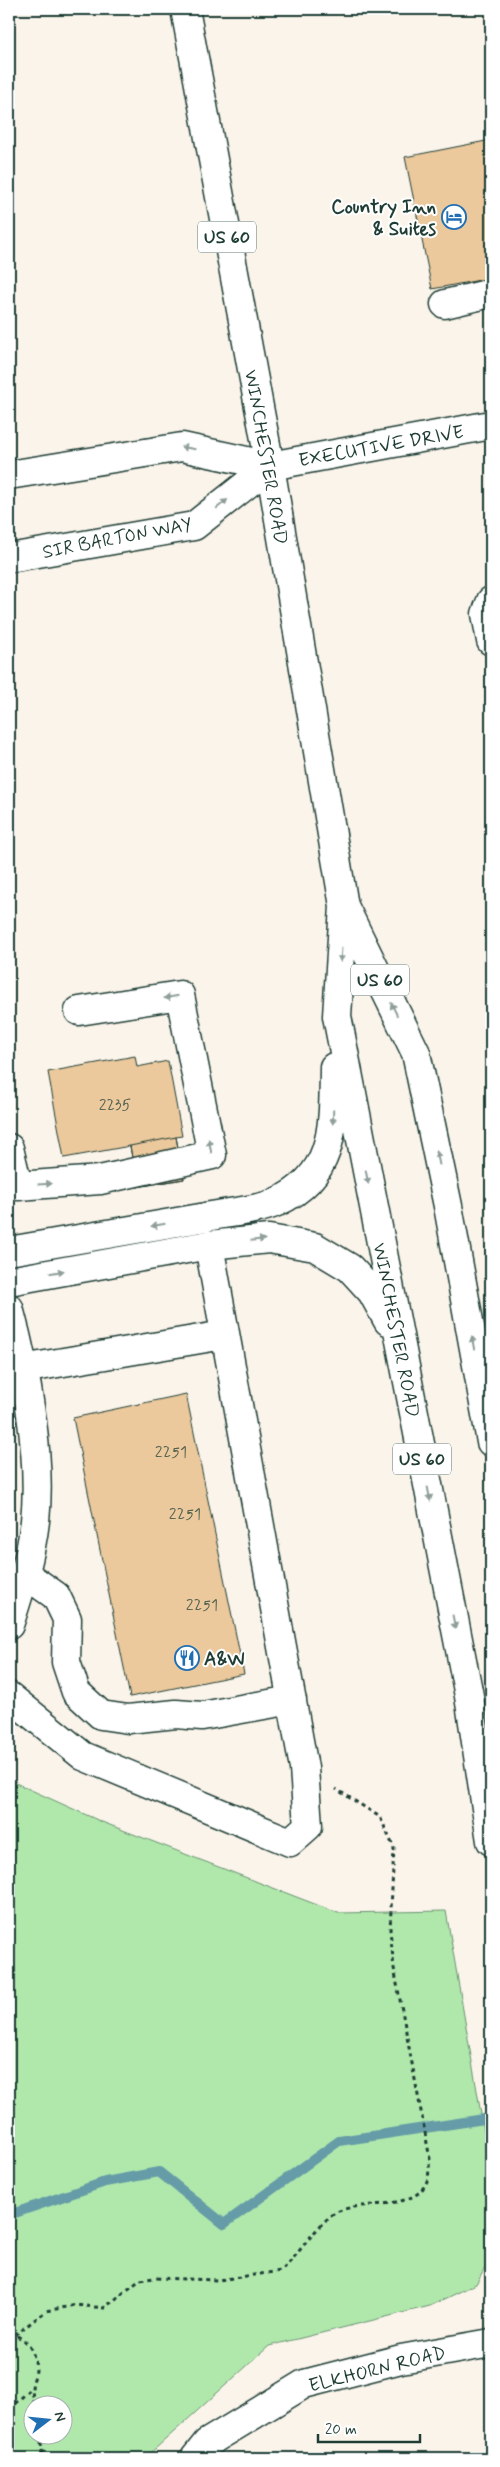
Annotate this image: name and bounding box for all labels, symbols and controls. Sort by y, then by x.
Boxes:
place label: Country Inn & Suites [331,195,437,242]
hotel icon: Country Inn & Suites [441,204,467,230]
road number: US 60 [198,222,256,252]
street label: WINCHESTER ROAD [238,368,293,547]
street label: EXECUTIVE DRIVE [297,420,466,473]
one-way arrow [179,444,195,452]
one-way arrow [215,498,228,509]
street label: SIR BARTON WAY [40,512,195,565]
one-way arrow [336,947,344,963]
road number: US 60 [351,964,409,996]
one-way arrow [163,993,179,1001]
one-way arrow [390,1002,398,1016]
house number: 2235 [99,1095,131,1116]
one-way arrow [329,1109,337,1125]
one-way arrow [206,1138,214,1153]
one-way arrow [433,1149,441,1165]
one-way arrow [363,1170,371,1185]
one-way arrow [37,1180,53,1188]
one-way arrow [149,1222,165,1230]
one-way arrow [250,1236,266,1244]
street label: WINCHESTER ROAD [366,1241,425,1420]
one-way arrow [49,1268,65,1276]
one-way arrow [468,1334,476,1350]
house number: 2251 [155,1442,187,1463]
road number: US 60 [393,1444,451,1475]
one-way arrow [425,1487,433,1503]
house number: 2251 [169,1504,201,1525]
house number: 2251 [186,1595,218,1616]
one-way arrow [450,1615,458,1631]
restaurant icon: A&W [174,1645,200,1671]
place label: A&W [204,1647,245,1672]
street label: ELKHORN ROAD [306,2340,448,2399]
north arrow [22,2394,72,2444]
text: N [50,2410,69,2424]
scale bar [318,2412,420,2444]
text: 20 m [325,2420,357,2440]

